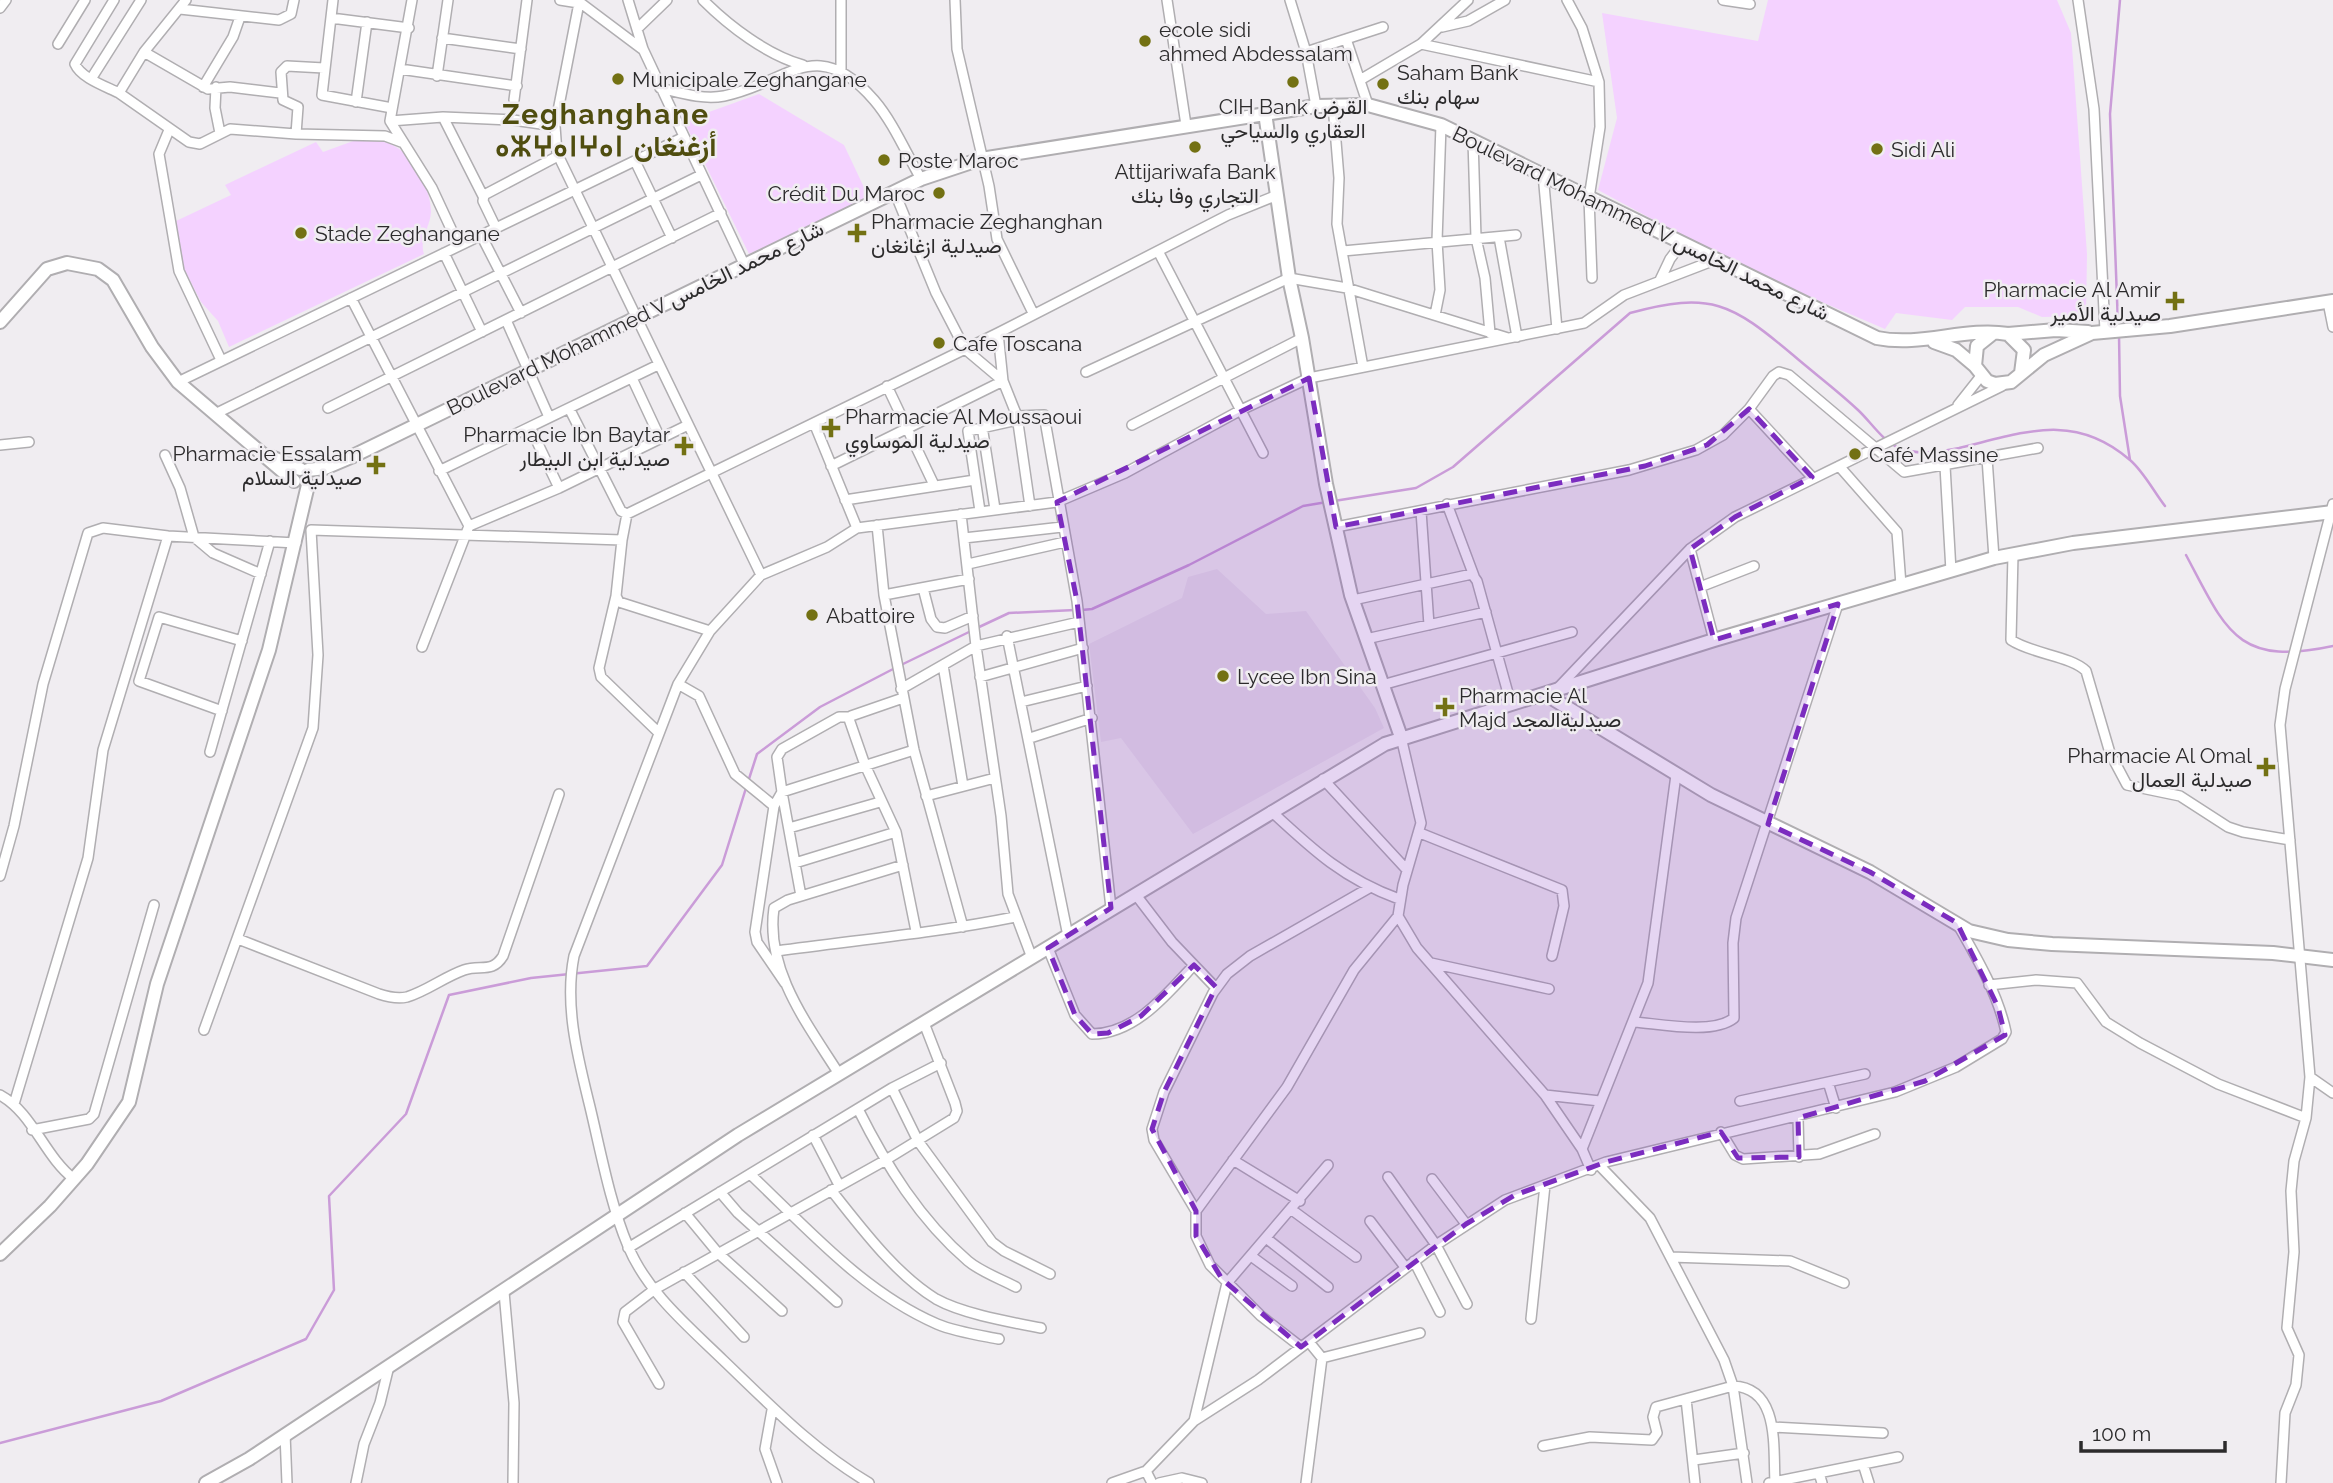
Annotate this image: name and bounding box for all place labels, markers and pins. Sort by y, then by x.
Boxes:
place label: ecole sidi ahmed Abdessalam [1159,17,1353,66]
marker: ecole sidi ahmed Abdessalam [1137,33,1153,49]
place label: Saham Bank سهام بنك [1397,60,1518,111]
place label: Municipale Zeghangane [632,67,867,92]
marker: Municipale Zeghangane [610,71,626,87]
marker: CIH Bank القرض العقاري والسياحي [1285,74,1301,90]
marker: Saham Bank سهام بنك [1375,76,1391,92]
place label: CIH Bank القرض العقاري والسياحي [1219,94,1367,148]
place label: Sidi Ali [1891,137,1955,162]
marker: Attijariwafa Bank التجاري وفا بنك [1187,139,1203,155]
marker: Sidi Ali [1869,141,1885,157]
place label: Poste Maroc [898,148,1019,173]
marker: Poste Maroc [876,152,892,168]
place label: Attijariwafa Bank التجاري وفا بنك [1114,159,1276,213]
place label: Crédit Du Maroc [768,181,925,206]
marker: Crédit Du Maroc [931,185,947,201]
place label: Pharmacie Zeghanghan صيدلية ازغانغان [871,209,1103,259]
place label: Stade Zeghangane [315,221,500,246]
marker: Stade Zeghangane [293,225,309,241]
marker: Pharmacie Zeghanghan صيدلية ازغانغان [849,225,865,241]
place label: Pharmacie Al Amir صيدلية الأمير [1984,277,2162,327]
marker: Pharmacie Al Amir صيدلية الأمير [2167,293,2183,309]
place label: Cafe Toscana [953,331,1082,356]
marker: Cafe Toscana [931,335,947,351]
place label: Pharmacie Al Moussaoui صيدلية الموساوي [845,404,1082,458]
marker: Pharmacie Al Moussaoui صيدلية الموساوي [823,420,839,436]
place label: Pharmacie Ibn Baytar صيدلية ابن البيطار [463,422,671,472]
marker: Pharmacie Ibn Baytar صيدلية ابن البيطار [676,438,692,454]
place label: Pharmacie Essalam صيدلية السلام [172,441,362,492]
place label: Café Massine [1869,442,1998,467]
marker: Café Massine [1847,446,1863,462]
marker: Pharmacie Essalam صيدلية السلام [368,457,384,473]
place label: Abattoire [826,603,915,628]
marker: Abattoire [804,607,820,623]
place label: Lycee Ibn Sina [1237,664,1377,689]
marker: Lycee Ibn Sina [1215,668,1231,684]
place label: Pharmacie Al Majd صيدليةالمجد [1459,683,1621,732]
marker: Pharmacie Al Majd صيدليةالمجد [1437,699,1453,715]
place label: Pharmacie Al Omal صيدلية العمال [2067,743,2252,792]
marker: Pharmacie Al Omal صيدلية العمال [2258,759,2274,775]

